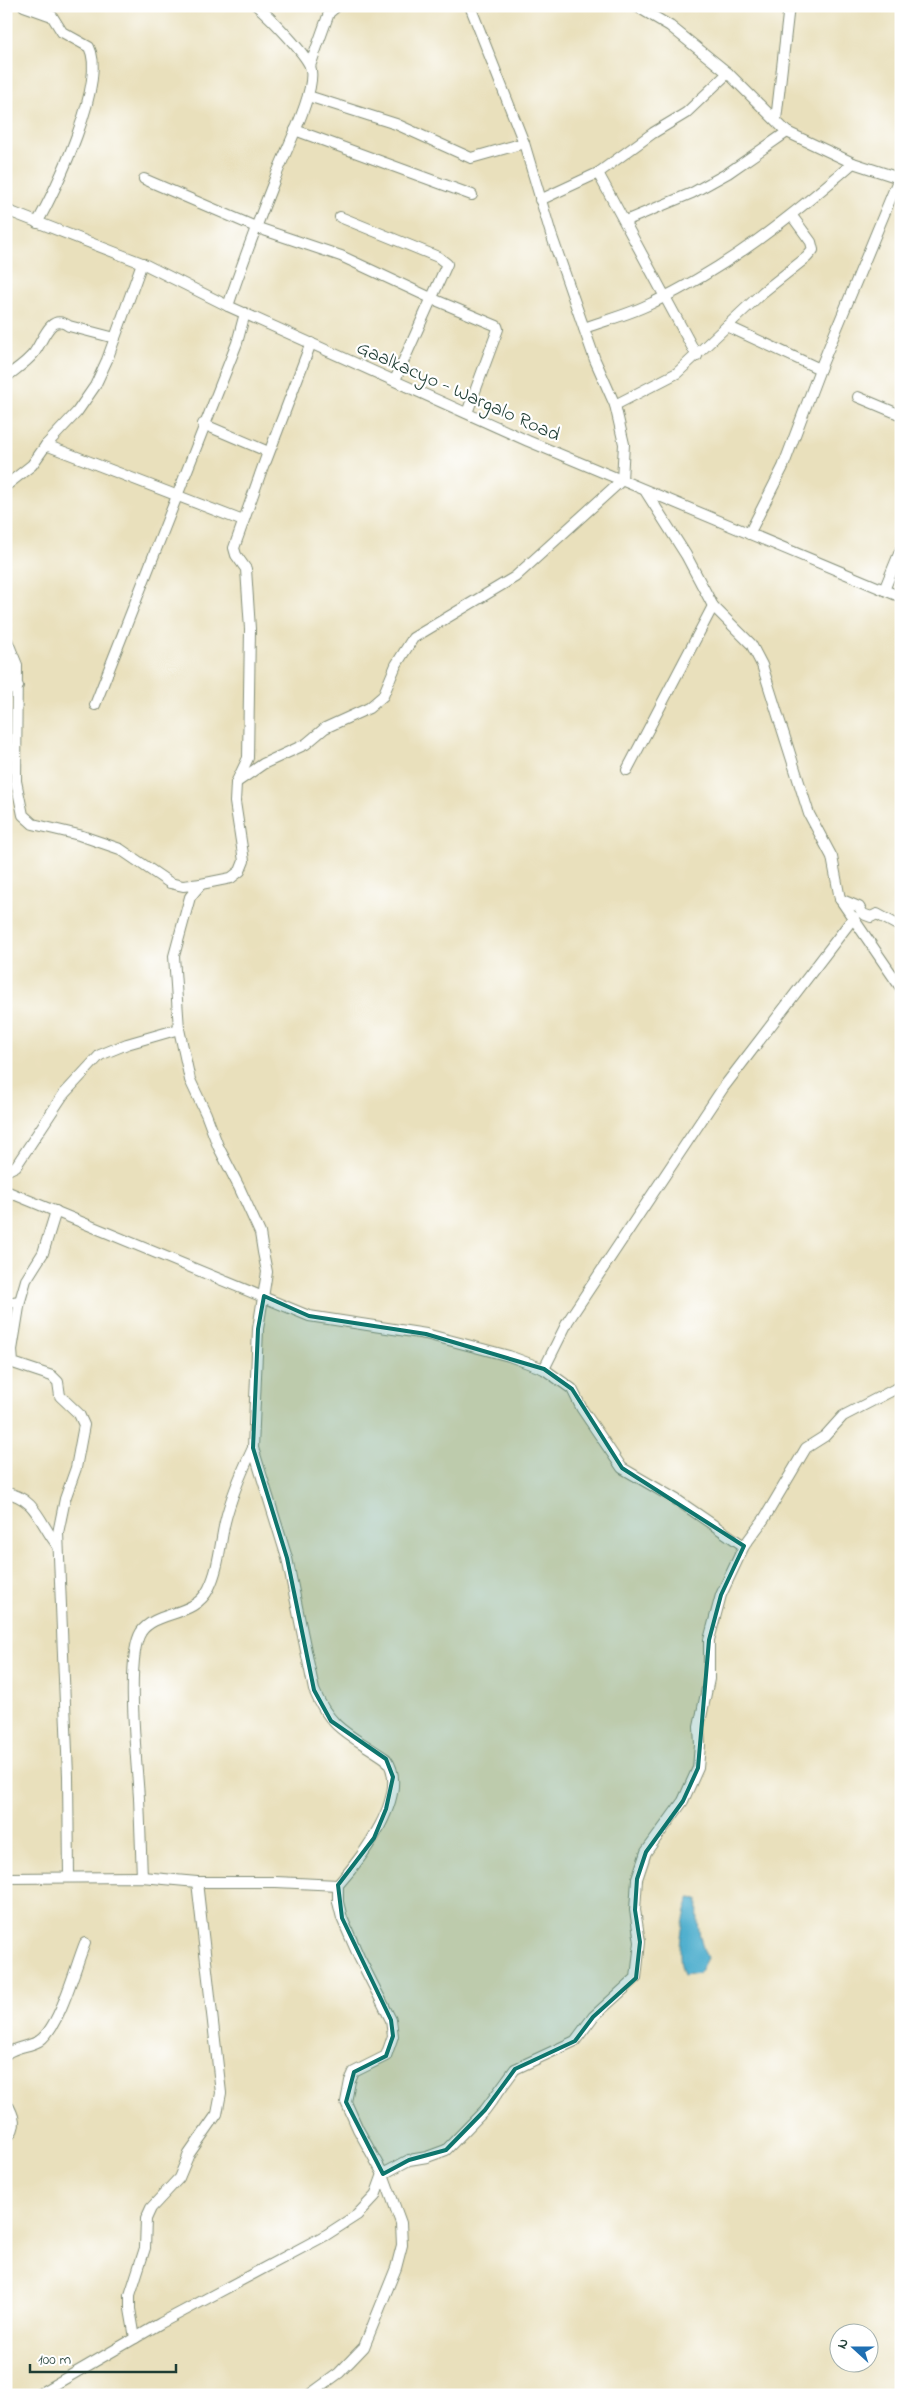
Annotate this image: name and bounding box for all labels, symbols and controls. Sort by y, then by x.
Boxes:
street label: Gaalkacyo - Wargalo Road [351,334,564,451]
north arrow [830,2324,880,2374]
text: N [832,2336,855,2352]
scale bar [30,2341,176,2373]
text: 100 m [38,2349,71,2371]

